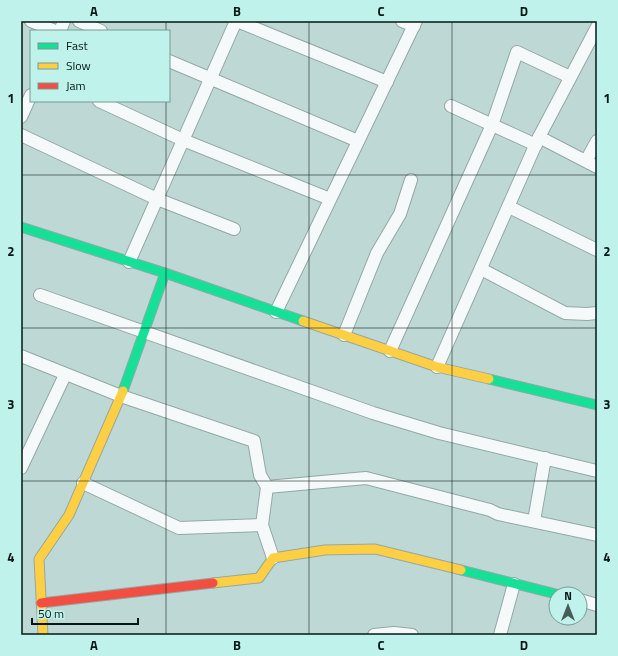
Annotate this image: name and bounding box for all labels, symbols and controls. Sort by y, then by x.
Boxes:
text: A [90,1,98,21]
text: B [233,1,241,21]
text: C [377,1,385,21]
text: D [520,1,528,21]
legend [30,30,170,102]
text: Fast [66,36,89,55]
text: Slow [66,56,91,75]
text: Jam [66,76,86,95]
text: 1 [7,88,15,108]
text: 1 [603,88,611,108]
text: 2 [7,241,15,261]
text: 2 [603,241,611,261]
text: 3 [7,394,15,414]
text: 3 [603,394,611,414]
text: 4 [7,547,15,567]
text: 4 [603,547,611,567]
north arrow [548,586,588,626]
text: N [564,588,572,604]
scale bar [32,600,138,626]
text: 50 m [38,604,64,623]
text: A [90,635,98,655]
text: B [233,635,241,655]
text: C [377,635,385,655]
text: D [520,635,528,655]

